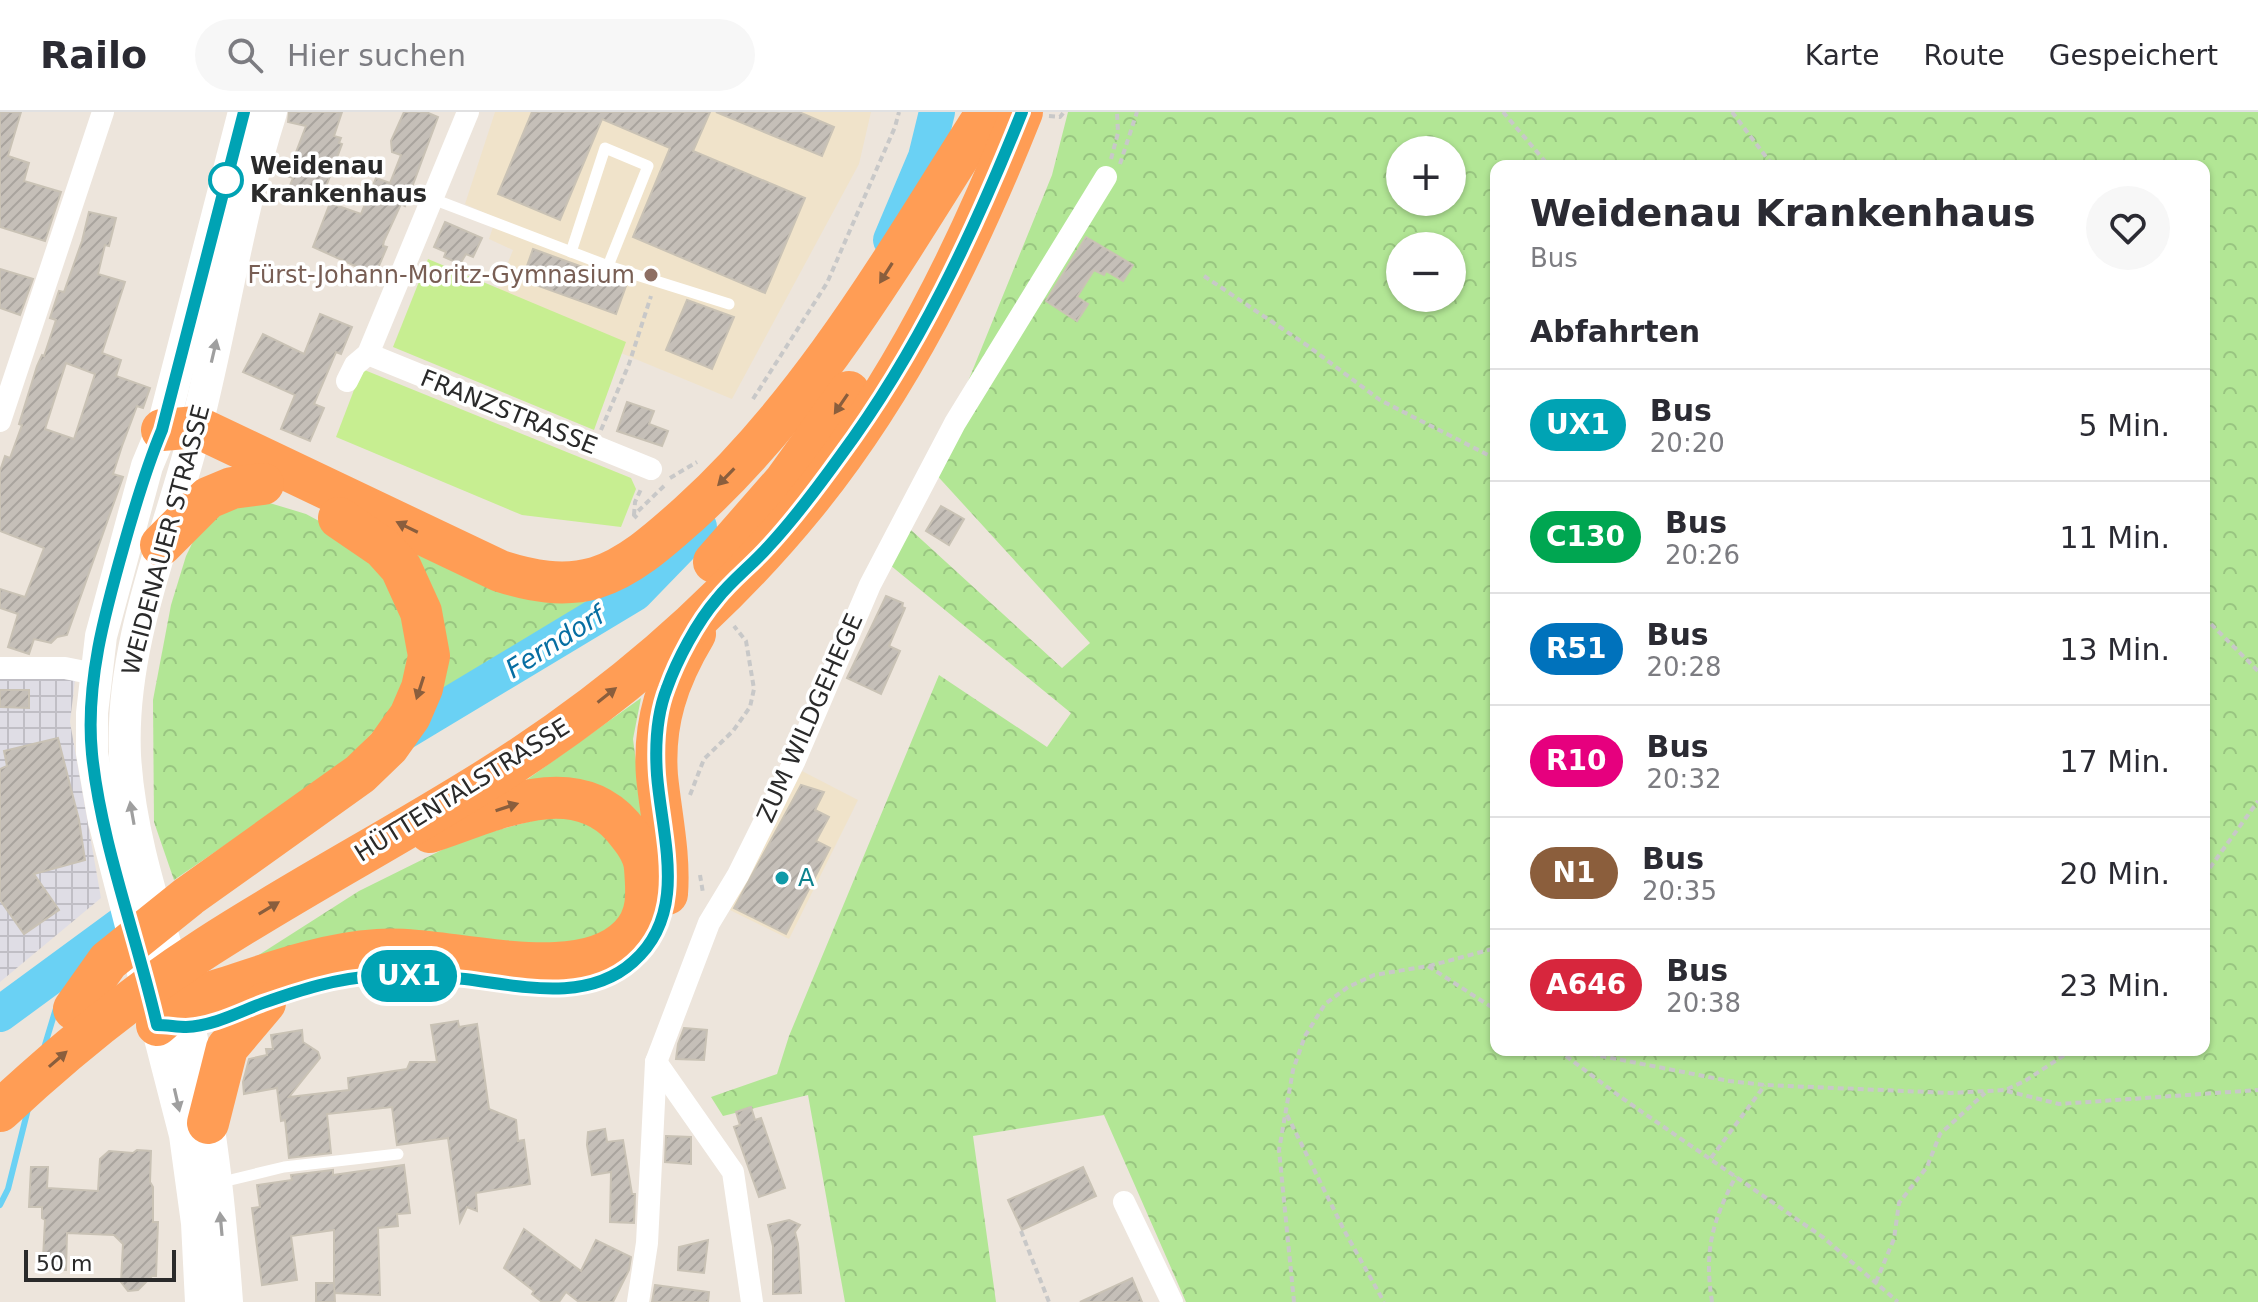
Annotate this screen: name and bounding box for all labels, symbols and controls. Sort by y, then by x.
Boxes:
search box [195,19,755,91]
text: Railo [40,33,147,77]
icon: search [223,33,267,77]
text: Hier suchen [287,38,466,73]
text: Karte [1805,39,1880,72]
text: Route [1924,39,2005,72]
text: Gespeichert [2049,39,2218,72]
map controls [1386,136,1466,312]
button: + [1386,136,1466,216]
place label: Weidenau Krankenhaus [250,152,427,208]
marker: Weidenau Krankenhaus [209,163,243,197]
button: heart [2086,186,2170,270]
text: Weidenau Krankenhaus [1530,191,2036,235]
button: − [1386,232,1466,312]
text: Bus [1530,243,1578,273]
place label: Fürst-Johann-Moritz-Gymnasium [247,261,635,289]
one-way arrow [879,262,893,284]
marker: Fürst-Johann-Moritz-Gymnasium [642,266,660,284]
text: Abfahrten [1530,314,1700,349]
one-way arrow [208,338,221,363]
street label: FRANZSTRASSE [417,364,601,460]
one-way arrow [834,393,849,415]
text: Bus [1650,393,1712,428]
street label: WEIDENAUER STRASSE [116,402,216,678]
text: UX1 [1546,408,1610,441]
text: 5 Min. [2079,408,2170,443]
text: 20:20 [1650,428,1725,458]
one-way arrow [717,467,736,486]
text: Bus [1665,505,1727,540]
one-way arrow [395,520,418,534]
text: C130 [1546,520,1625,553]
text: 11 Min. [2060,520,2170,555]
text: 20:26 [1665,540,1740,570]
water label: Ferndorf [500,598,613,684]
street label: ZUM WILDGEHEGE [751,609,869,827]
text: Bus [1647,617,1709,652]
text: R51 [1546,632,1607,665]
text: 13 Min. [2060,632,2170,667]
text: 20:28 [1647,652,1721,682]
one-way arrow [414,676,426,700]
one-way arrow [597,688,617,704]
street label: HÜTTENTALSTRASSE [349,712,575,868]
text: Bus [1647,729,1709,764]
text: R10 [1546,744,1607,777]
text: 17 Min. [2060,744,2170,779]
text: 20:32 [1647,764,1721,794]
one-way arrow [126,800,138,825]
one-way arrow [495,801,519,813]
text: Bus [1642,841,1704,876]
text: N1 [1553,856,1595,889]
text: 20 Min. [2060,856,2170,891]
place label: A [798,864,815,892]
marker: A [773,869,791,887]
text: 20:35 [1642,876,1717,906]
one-way arrow [258,902,280,916]
line badge: UX1 [363,950,455,1002]
text: Bus [1666,953,1728,988]
text: UX1 [377,959,441,992]
text: A646 [1546,968,1626,1001]
text: 23 Min. [2060,968,2170,1003]
text: 20:38 [1666,988,1741,1018]
one-way arrow [47,1051,67,1068]
one-way arrow [171,1088,184,1113]
one-way arrow [214,1211,227,1236]
scale bar [24,1246,176,1282]
text: 50 m [36,1251,92,1276]

